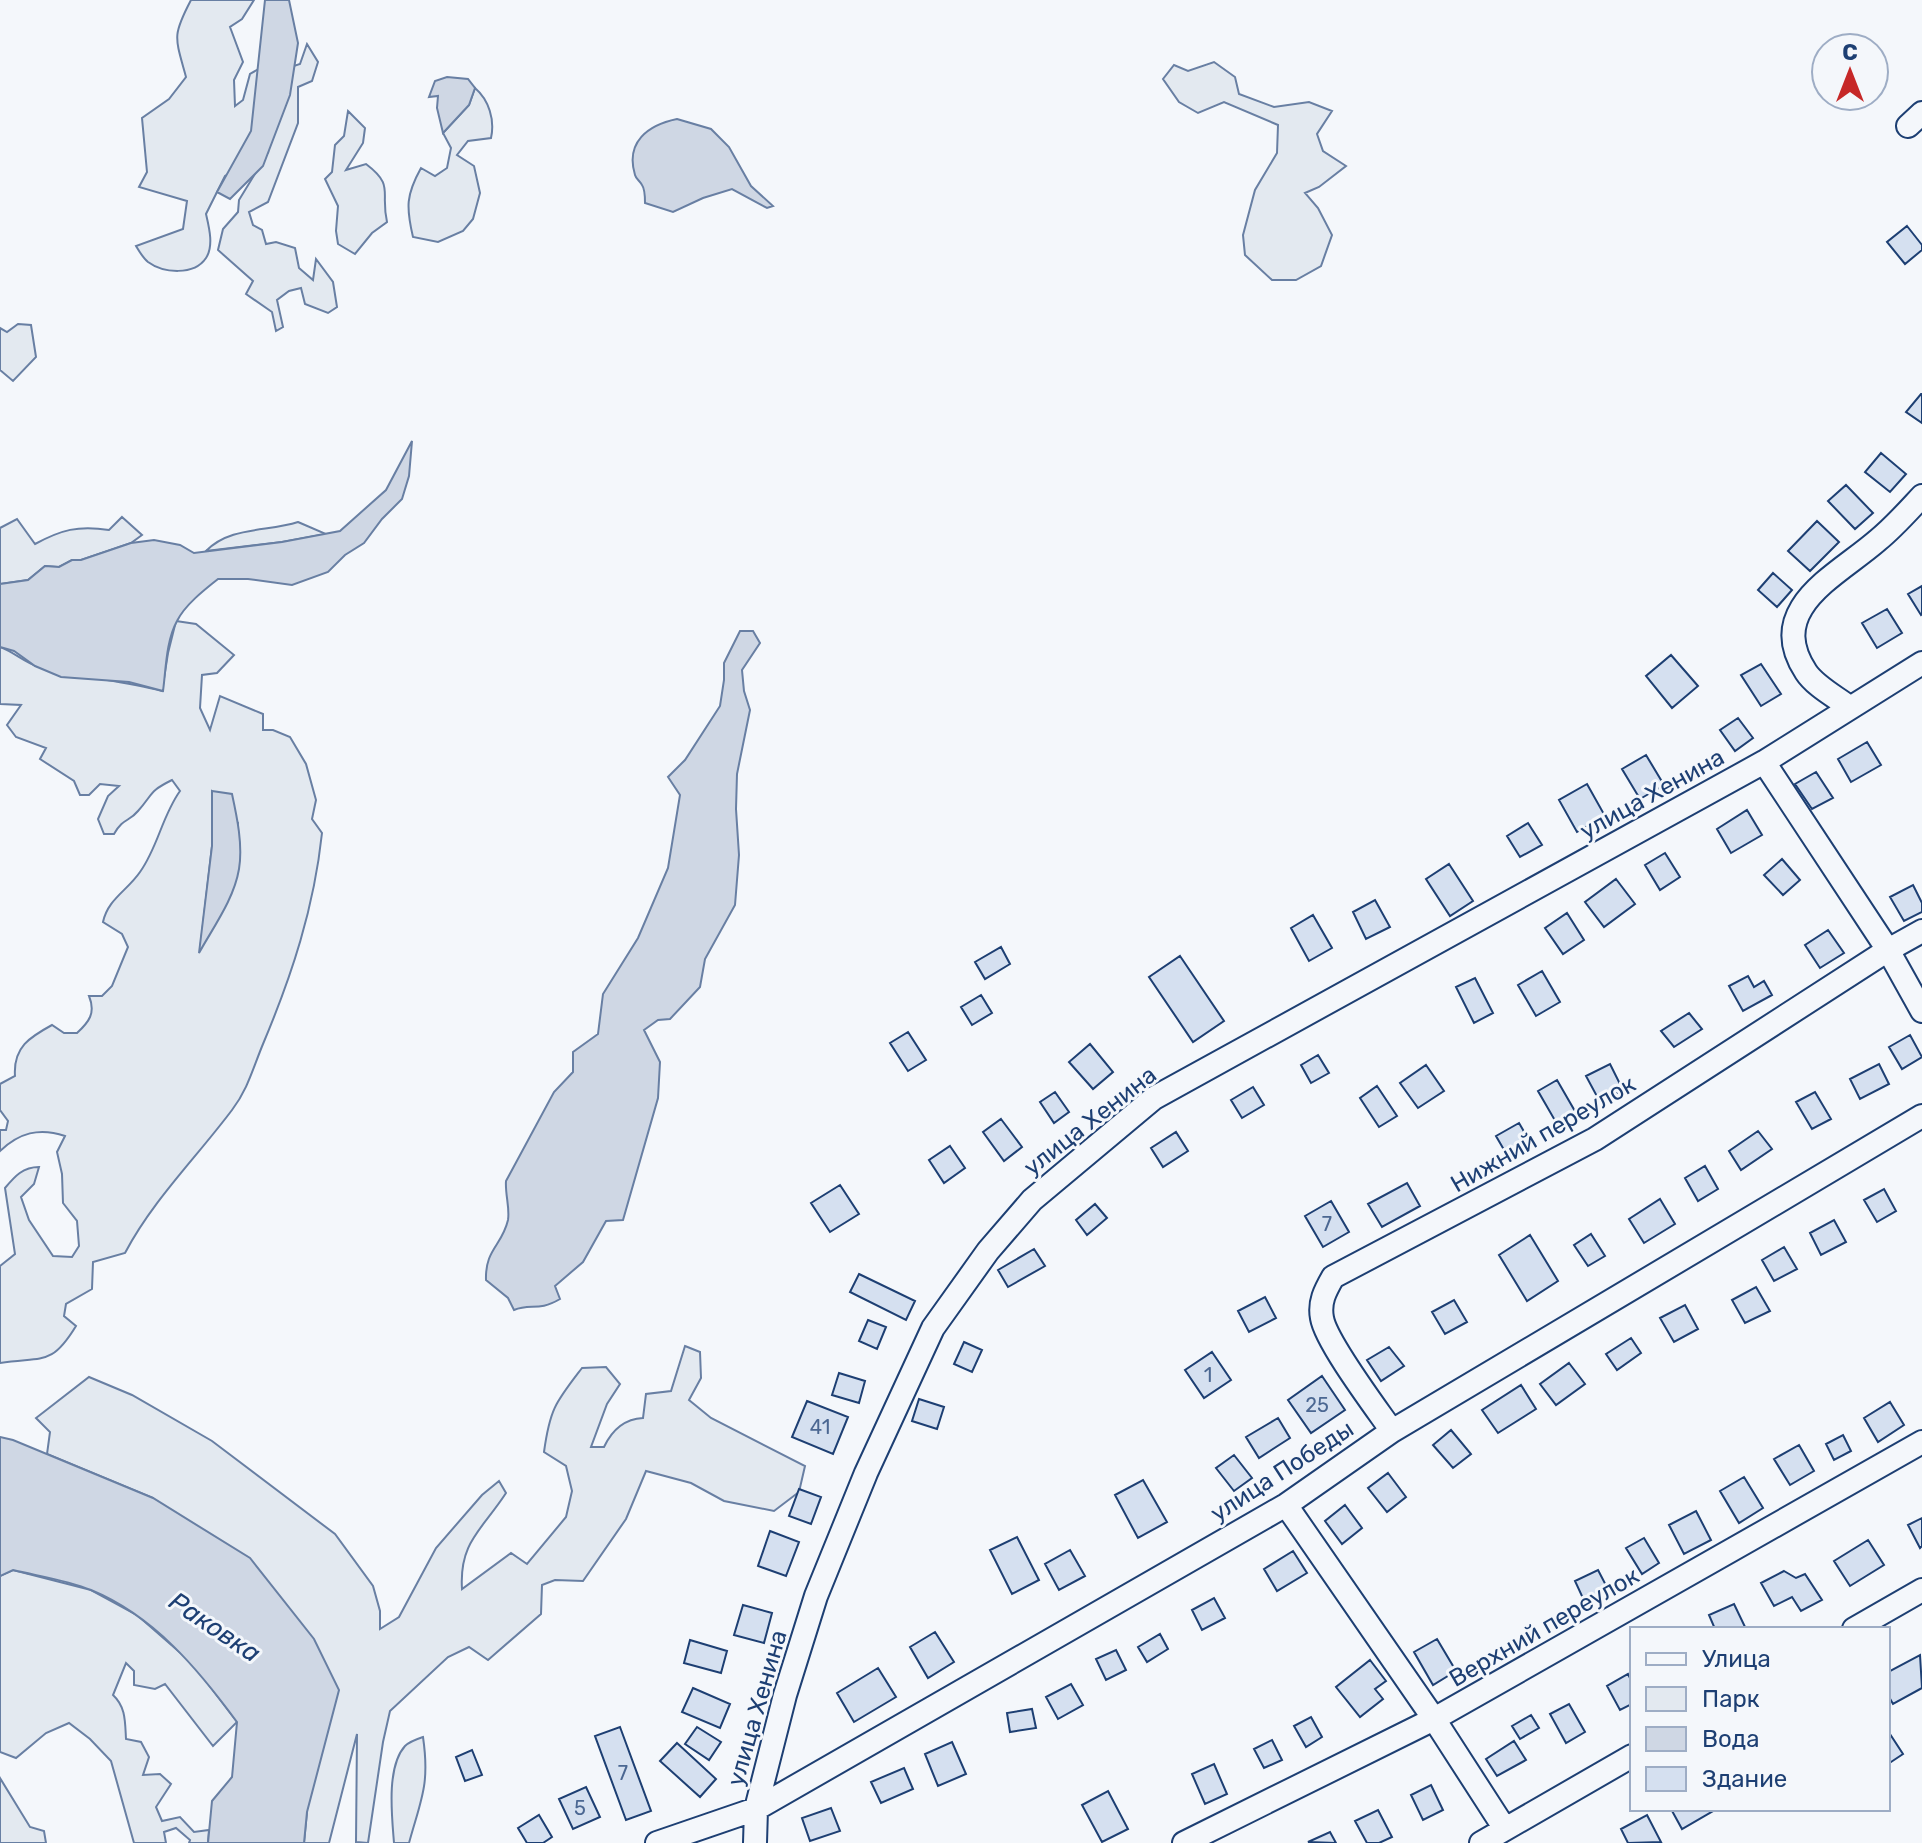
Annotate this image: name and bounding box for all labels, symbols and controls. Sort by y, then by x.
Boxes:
north arrow [1810,32,1890,112]
text: С [1842,39,1858,66]
street label: улица Хенина [1575,743,1729,845]
street label: улица Хенина [1018,1061,1162,1181]
street label: Нижний переулок [1446,1070,1640,1198]
house number: 7 [1322,1212,1332,1236]
house number: 1 [1204,1363,1212,1387]
house number: 25 [1305,1393,1329,1417]
street label: улица Победы [1205,1414,1359,1528]
house number: 41 [810,1415,830,1439]
street label: Верхний переулок [1444,1561,1644,1693]
water label: Раковка [163,1586,266,1669]
street label: улица Хенина [721,1627,793,1789]
legend [1630,1627,1890,1811]
text: Улица [1702,1645,1771,1673]
text: Парк [1702,1685,1760,1713]
text: Вода [1702,1725,1759,1753]
house number: 7 [618,1761,628,1785]
text: Здание [1702,1765,1787,1793]
house number: 5 [574,1796,586,1820]

